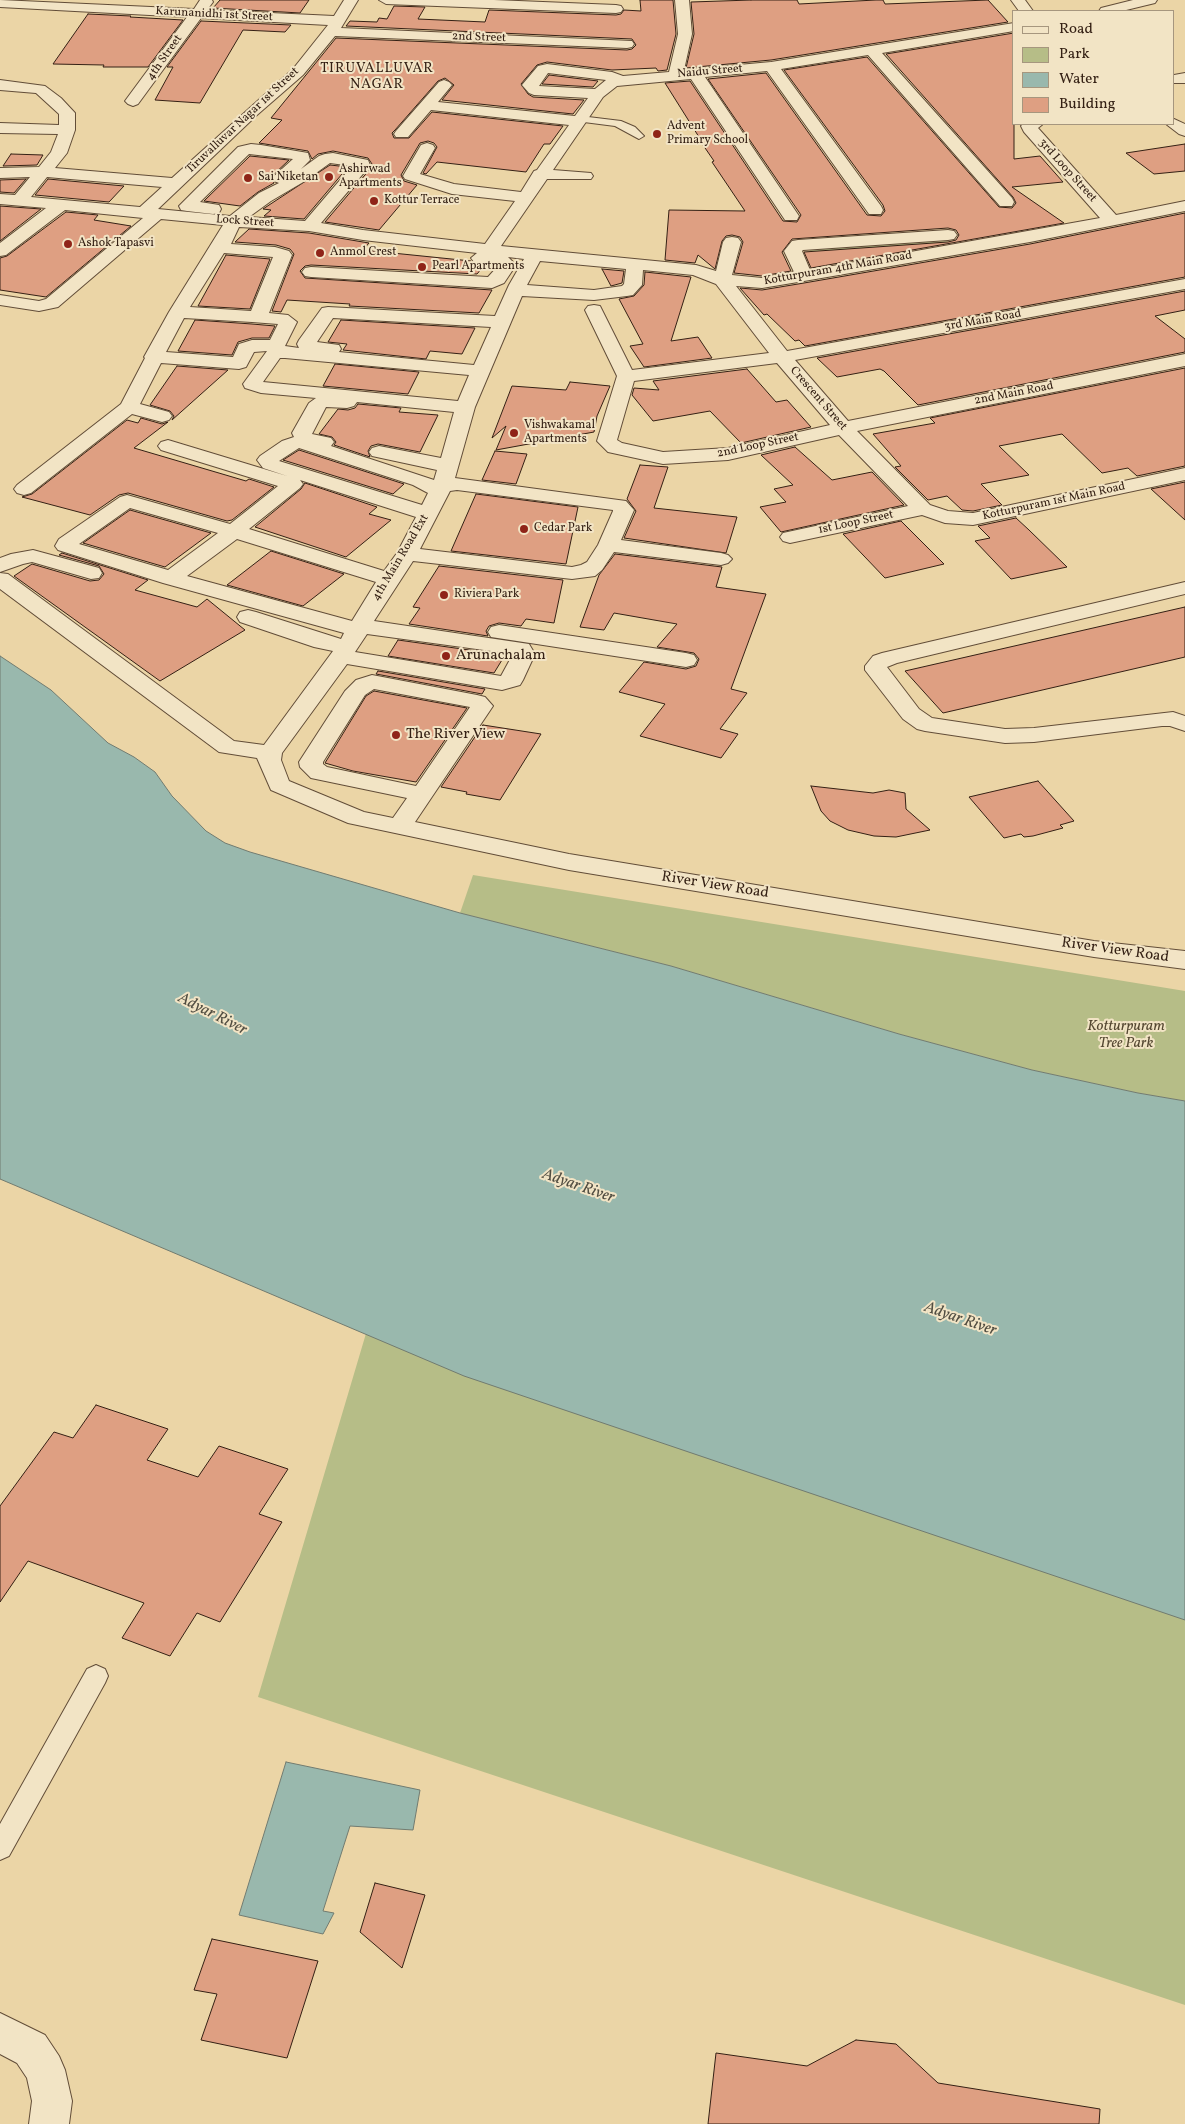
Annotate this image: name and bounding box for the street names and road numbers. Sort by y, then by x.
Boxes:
street label: Karunanidhi 1st Street [155,5,273,25]
street label: 2nd Street [452,30,506,46]
street label: 4th Street [144,32,186,84]
street label: Naidu Street [677,62,743,82]
street label: Tiruvalluvar Nagar 1st Street [183,65,303,177]
street label: 3rd Loop Street [1035,136,1099,206]
street label: Lock Street [215,213,275,231]
street label: Kotturpuram 4th Main Road [763,249,913,289]
street label: 3rd Main Road [943,307,1023,335]
street label: Crescent Street [786,364,850,434]
street label: 2nd Main Road [973,379,1055,409]
street label: 2nd Loop Street [716,430,800,462]
street label: Kotturpuram 1st Main Road [981,480,1127,524]
street label: 1st Loop Street [817,508,895,538]
street label: 4th Main Road Ext [369,512,433,604]
street label: River View Road [660,869,770,903]
street label: River View Road [1060,935,1170,967]

